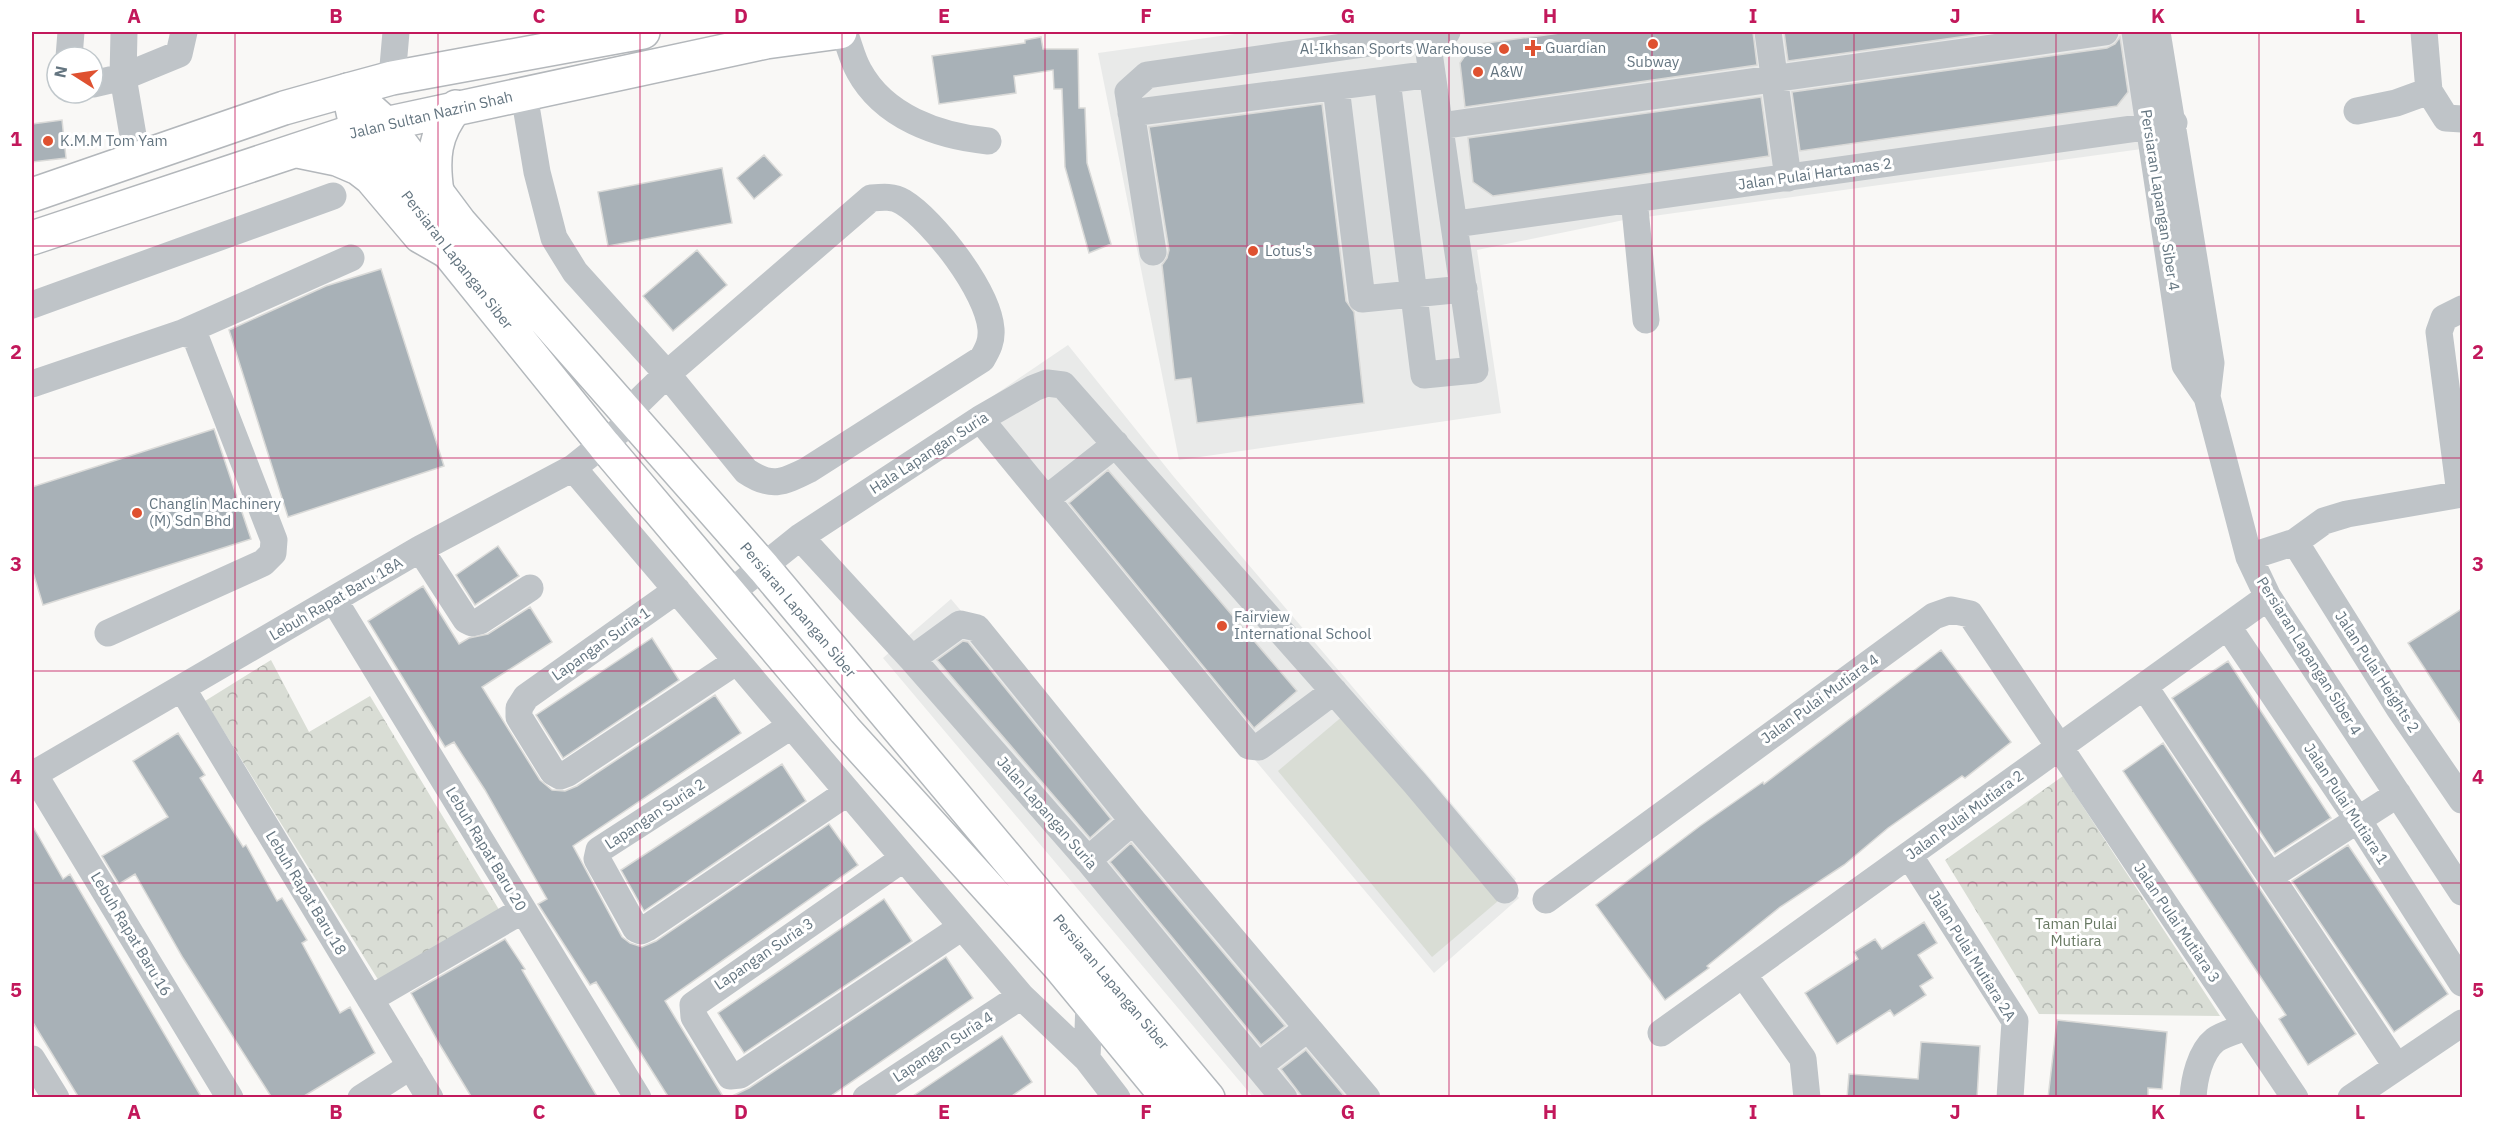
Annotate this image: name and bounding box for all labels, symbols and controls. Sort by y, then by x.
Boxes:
text: A [127,2,141,29]
text: B [329,2,343,29]
text: C [532,2,546,29]
text: D [734,2,748,29]
text: E [938,2,950,29]
text: F [1140,2,1152,29]
text: G [1341,2,1355,29]
text: H [1543,2,1557,29]
text: I [1749,2,1757,29]
text: J [1949,2,1961,29]
text: K [2151,2,2165,29]
text: L [2355,2,2365,29]
marker: Subway [1646,37,1660,51]
place label: Guardian [1545,38,1606,57]
place label: Al-Ikhsan Sports Warehouse [1300,39,1492,58]
marker: Guardian [1526,41,1540,55]
marker: Al-Ikhsan Sports Warehouse [1497,42,1511,56]
north arrow [45,45,105,105]
place label: Subway [1627,52,1680,71]
place label: A&W [1490,62,1524,81]
text: N [49,64,71,80]
marker: A&W [1471,65,1485,79]
street label: Jalan Sultan Nazrin Shah [347,86,514,143]
street label: Persiaran Lapangan Siber 4 [2137,108,2184,292]
text: 1 [10,125,22,152]
text: 1 [2472,125,2484,152]
place label: K.M.M Tom Yam [60,131,168,150]
marker: K.M.M Tom Yam [41,134,55,148]
street label: Jalan Pulai Hartamas 2 [1737,153,1893,194]
street label: Persiaran Lapangan Siber [397,187,518,333]
place label: Lotus's [1265,241,1313,260]
marker: Lotus's [1246,244,1260,258]
text: 2 [10,338,22,365]
text: 2 [2472,338,2484,365]
street label: Hala Lapangan Suria [866,407,992,498]
place label: Changlin Machinery (M) Sdn Bhd [149,494,282,530]
marker: Changlin Machinery (M) Sdn Bhd [130,506,144,520]
street label: Persiaran Lapangan Siber [736,538,861,682]
text: 3 [10,550,22,577]
text: 3 [2472,550,2484,577]
street label: Lebuh Rapat Baru 18A [266,552,406,645]
street label: Persiaran Lapangan Siber 4 [2253,573,2366,738]
street label: Lapangan Suria 1 [548,603,654,685]
place label: Fairview International School [1234,607,1371,643]
street label: Jalan Pulai Heights 2 [2331,607,2424,736]
marker: Fairview International School [1215,619,1229,633]
street label: Jalan Pulai Mutiara 4 [1757,650,1882,748]
street label: Jalan Pulai Mutiara 1 [2300,740,2393,868]
street label: Jalan Lapangan Suria [993,752,1101,873]
text: 4 [10,763,22,790]
text: 4 [2472,763,2484,790]
street label: Jalan Pulai Mutiara 2 [1902,766,2027,864]
street label: Lapangan Suria 2 [601,774,708,853]
street label: Lebuh Rapat Baru 20 [442,783,531,914]
street label: Lebuh Rapat Baru 18 [262,827,351,958]
street label: Jalan Pulai Mutiara 3 [2130,859,2225,986]
street label: Lebuh Rapat Baru 16 [87,868,176,999]
street label: Jalan Pulai Mutiara 2A [1925,887,2020,1025]
street label: Persiaran Lapangan Siber [1049,910,1174,1054]
street label: Lapangan Suria 3 [710,913,817,994]
park label: Taman Pulai Mutiara [2035,914,2117,950]
text: 5 [10,976,22,1003]
text: 5 [2472,976,2484,1003]
street label: Lapangan Suria 4 [889,1007,996,1086]
text: A [127,1098,141,1125]
text: B [329,1098,343,1125]
text: C [532,1098,546,1125]
text: D [734,1098,748,1125]
text: E [938,1098,950,1125]
text: F [1140,1098,1152,1125]
text: G [1341,1098,1355,1125]
text: H [1543,1098,1557,1125]
text: I [1749,1098,1757,1125]
text: J [1949,1098,1961,1125]
text: K [2151,1098,2165,1125]
text: L [2355,1098,2365,1125]

